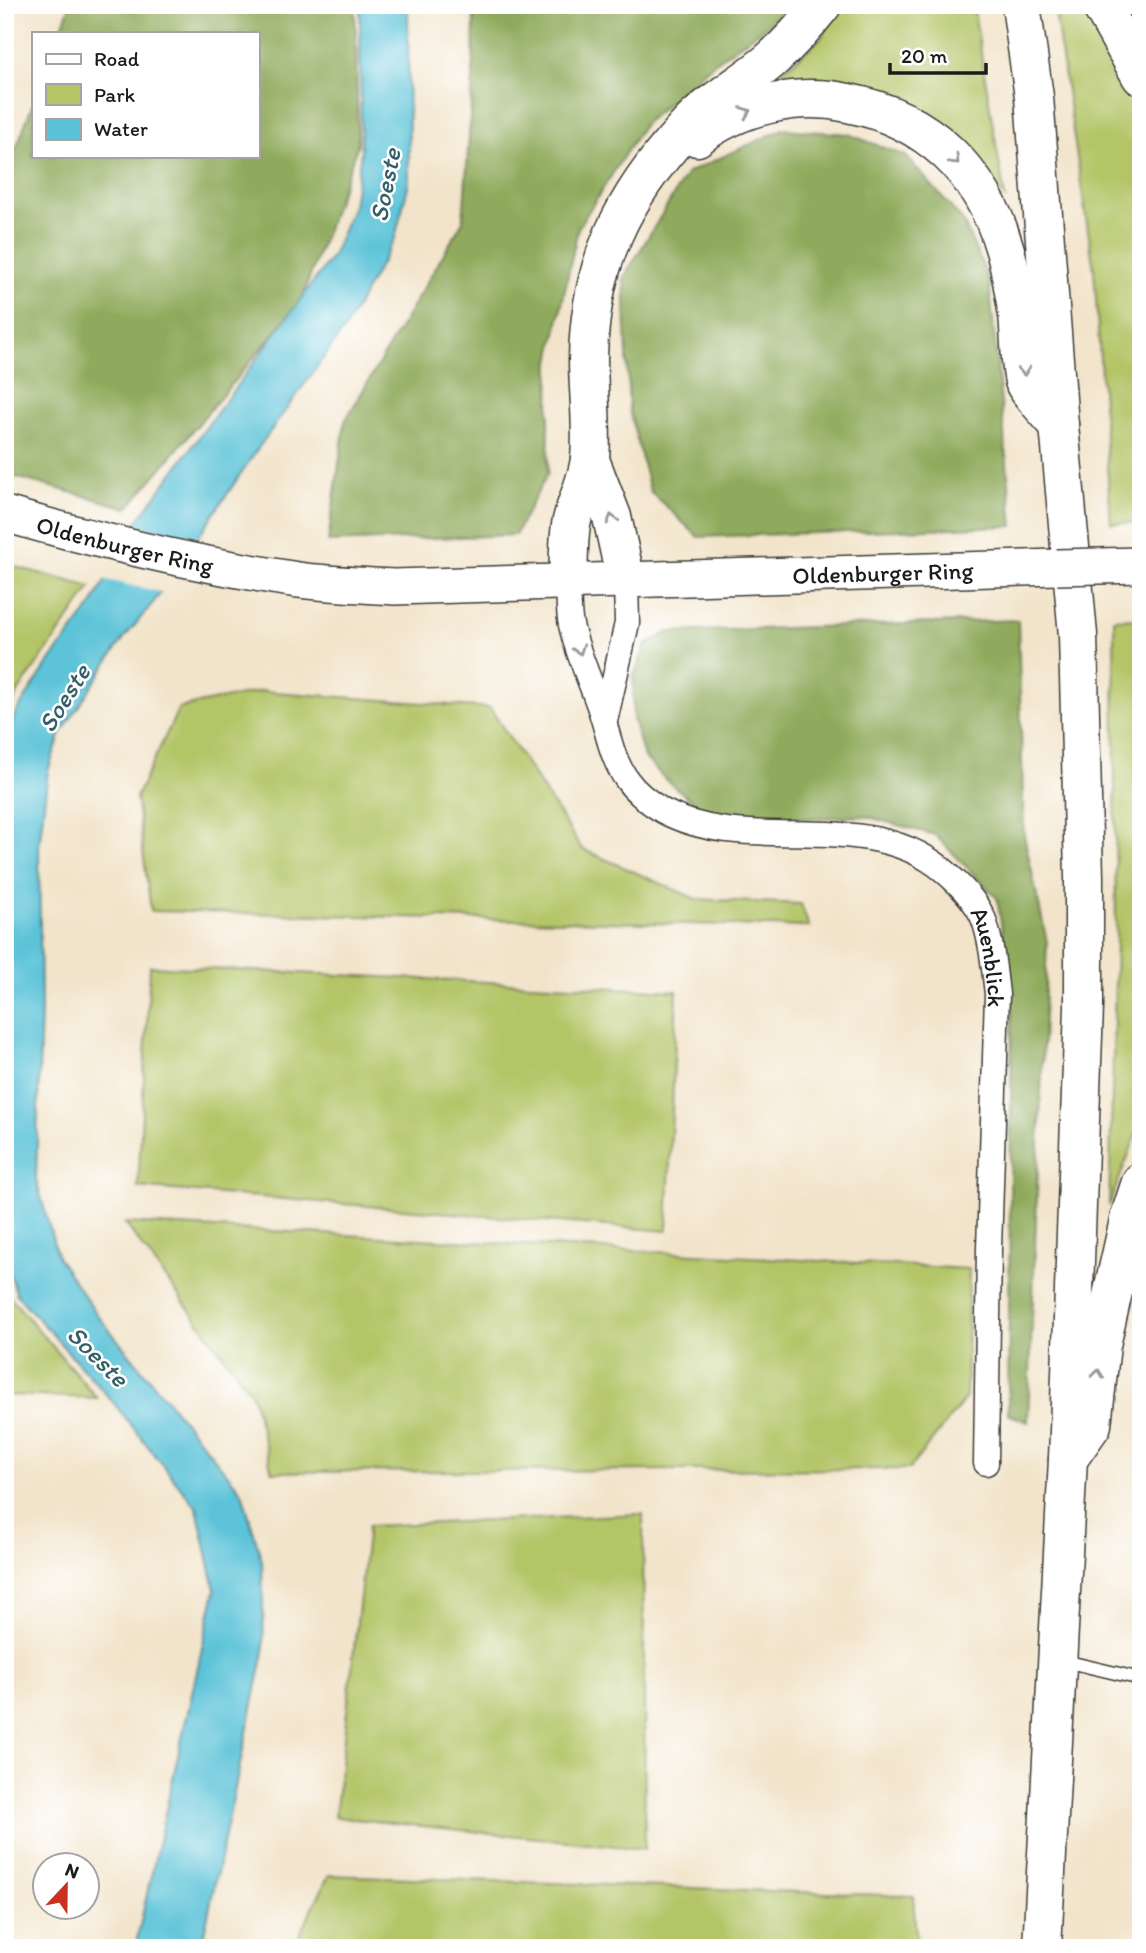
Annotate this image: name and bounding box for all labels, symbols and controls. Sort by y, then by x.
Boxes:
legend [32,32,259,158]
scale bar [890,32,987,76]
text: 20 m [901,43,948,68]
text: Road [94,46,140,71]
text: Park [94,82,136,107]
one-way arrow [740,107,752,121]
text: Water [94,116,148,141]
water label: Soeste [362,144,408,224]
one-way arrow [947,152,959,164]
one-way arrow [1016,366,1031,377]
street label: Oldenburger Ring [33,509,217,580]
one-way arrow [605,514,620,526]
street label: Oldenburger Ring [792,555,975,589]
one-way arrow [571,643,585,655]
water label: Soeste [31,657,98,738]
street label: Auenblick [965,901,1012,1008]
water label: Soeste [60,1318,137,1395]
one-way arrow [1090,1368,1105,1380]
north arrow [32,1852,102,1922]
text: N [62,1858,82,1884]

